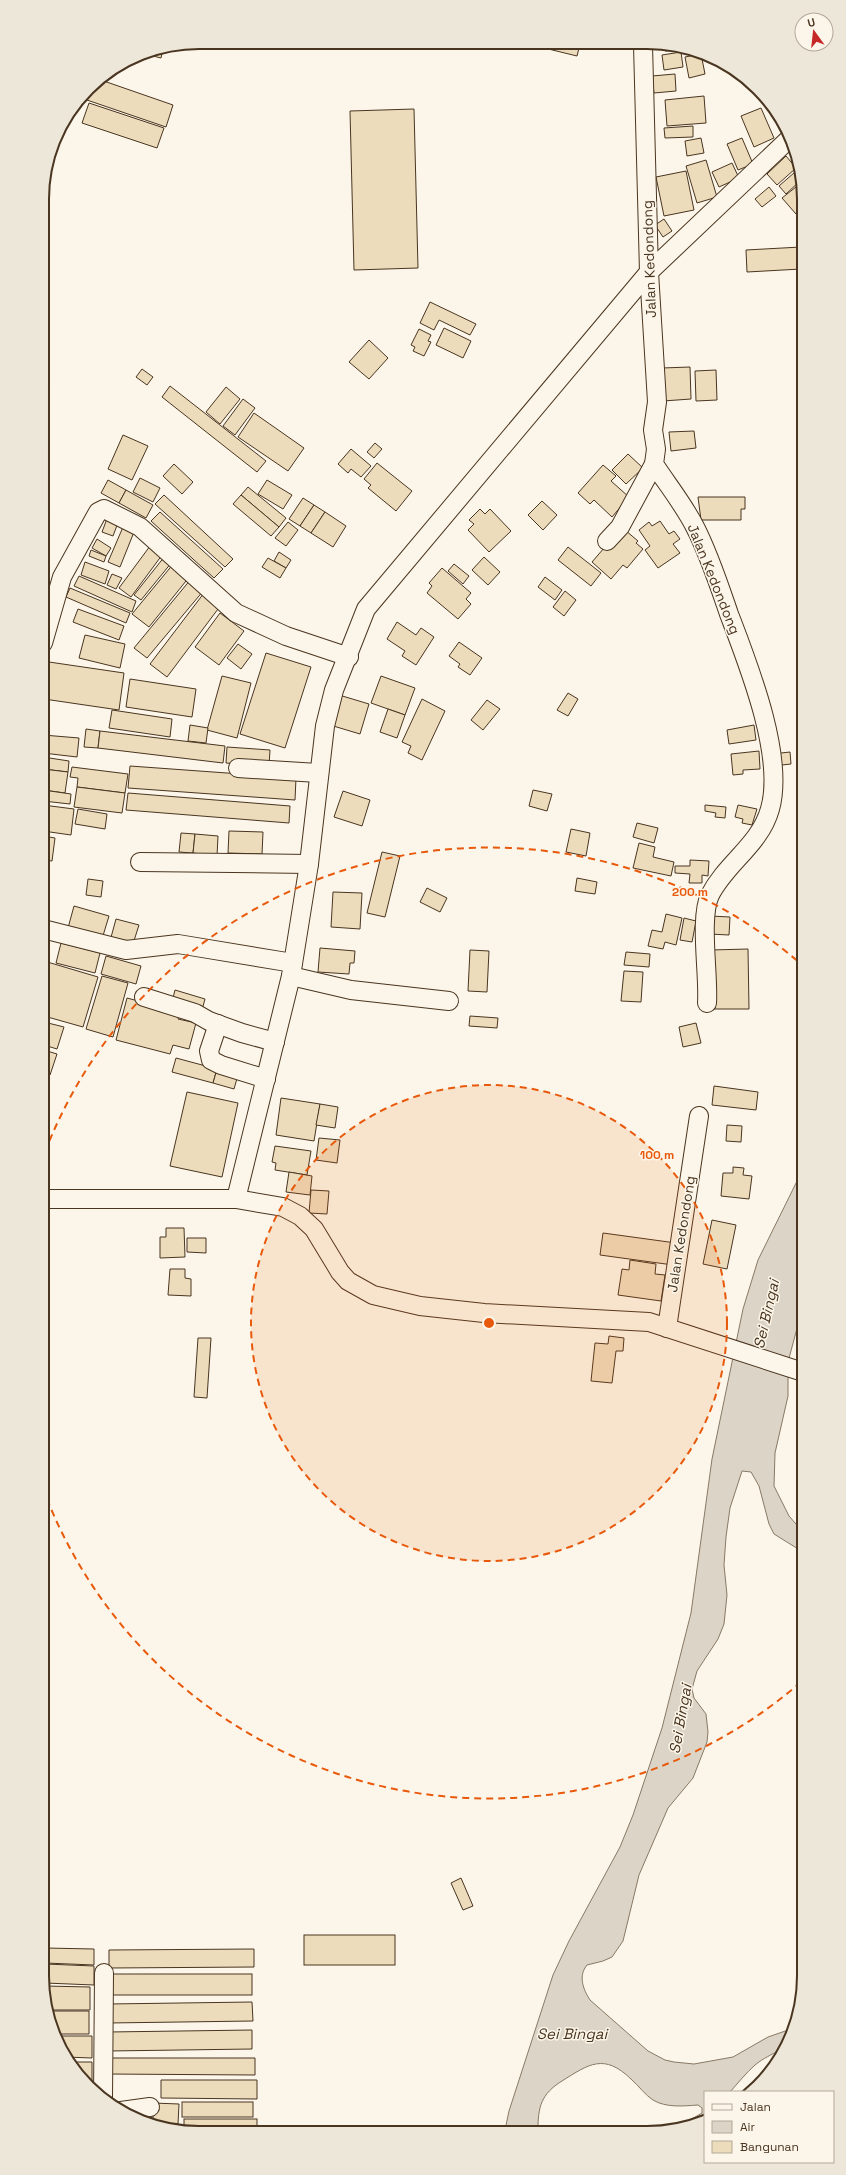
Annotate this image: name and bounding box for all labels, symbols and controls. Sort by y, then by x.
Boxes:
north arrow [794,12,834,52]
text: U [806,15,817,30]
street label: Jalan Kedondong [638,200,660,318]
street label: Jalan Kedondong [684,521,744,637]
text: 200 m [672,884,708,900]
text: 100 m [640,1147,674,1163]
street label: Jalan Kedondong [663,1174,699,1294]
water label: Sei Bingai [749,1275,784,1350]
centre of rings [482,1316,496,1330]
water label: Sei Bingai [665,1680,696,1755]
water label: Sei Bingai [537,2024,609,2043]
legend [704,2091,834,2163]
text: Jalan [740,2099,771,2115]
text: Air [740,2119,756,2135]
text: Bangunan [740,2139,799,2155]

